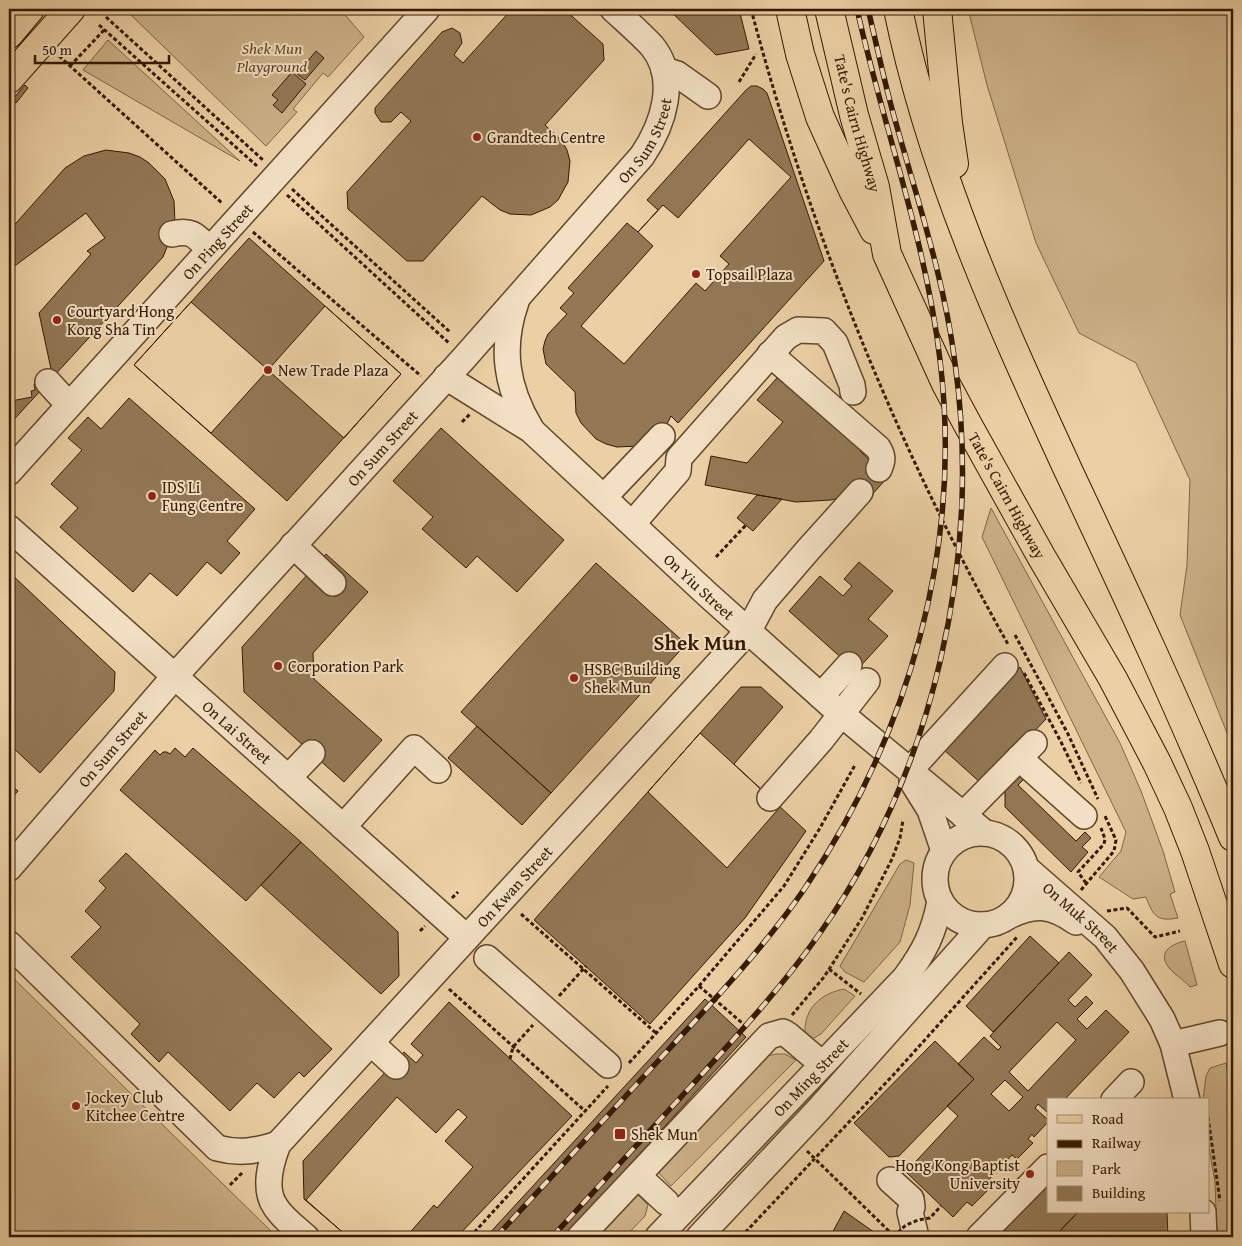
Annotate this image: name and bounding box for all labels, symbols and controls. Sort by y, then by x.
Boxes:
scale bar [35,32,169,64]
park label: Shek Mun Playground [236,36,307,78]
text: 50 m [42,39,73,60]
street label: Tate's Cairn Highway [828,52,888,194]
street label: On Sum Street [611,96,678,188]
place label: Grandtech Centre [487,125,605,149]
marker: Grandtech Centre [471,131,483,143]
street label: On Ping Street [176,197,259,285]
place label: Topsail Plaza [706,262,793,286]
marker: Topsail Plaza [690,268,702,280]
place label: Courtyard Hong Kong Sha Tin [67,299,174,341]
marker: Courtyard Hong Kong Sha Tin [51,314,63,326]
place label: New Trade Plaza [278,358,389,382]
marker: New Trade Plaza [262,364,274,376]
street label: On Sum Street [341,404,424,491]
street label: Tate's Cairn Highway [962,428,1052,563]
place label: IDS Li Fung Centre [162,475,244,517]
marker: IDS Li Fung Centre [146,490,158,502]
street label: On Yiu Street [658,548,740,626]
district label: Shek Mun [654,627,747,658]
place label: Corporation Park [288,654,405,678]
place label: HSBC Building Shek Mun [584,657,680,699]
marker: Corporation Park [272,660,284,672]
marker: HSBC Building Shek Mun [568,672,580,684]
street label: On Lai Street [197,694,277,770]
street label: On Sum Street [72,704,153,793]
street label: On Kwan Street [470,840,558,932]
street label: On Muk Street [1038,876,1125,958]
street label: On Ming Street [767,1032,854,1122]
place label: Jockey Club Kitchee Centre [84,1085,185,1127]
legend [1047,1098,1210,1214]
marker: Jockey Club Kitchee Centre [70,1100,82,1112]
text: Road [1092,1108,1123,1129]
place label: Shek Mun [631,1122,698,1146]
marker: Shek Mun [613,1127,627,1141]
text: Railway [1092,1132,1142,1153]
place label: Hong Kong Baptist University [895,1153,1020,1195]
text: Park [1092,1158,1121,1179]
marker: Hong Kong Baptist University [1024,1168,1036,1180]
text: Building [1092,1182,1146,1203]

